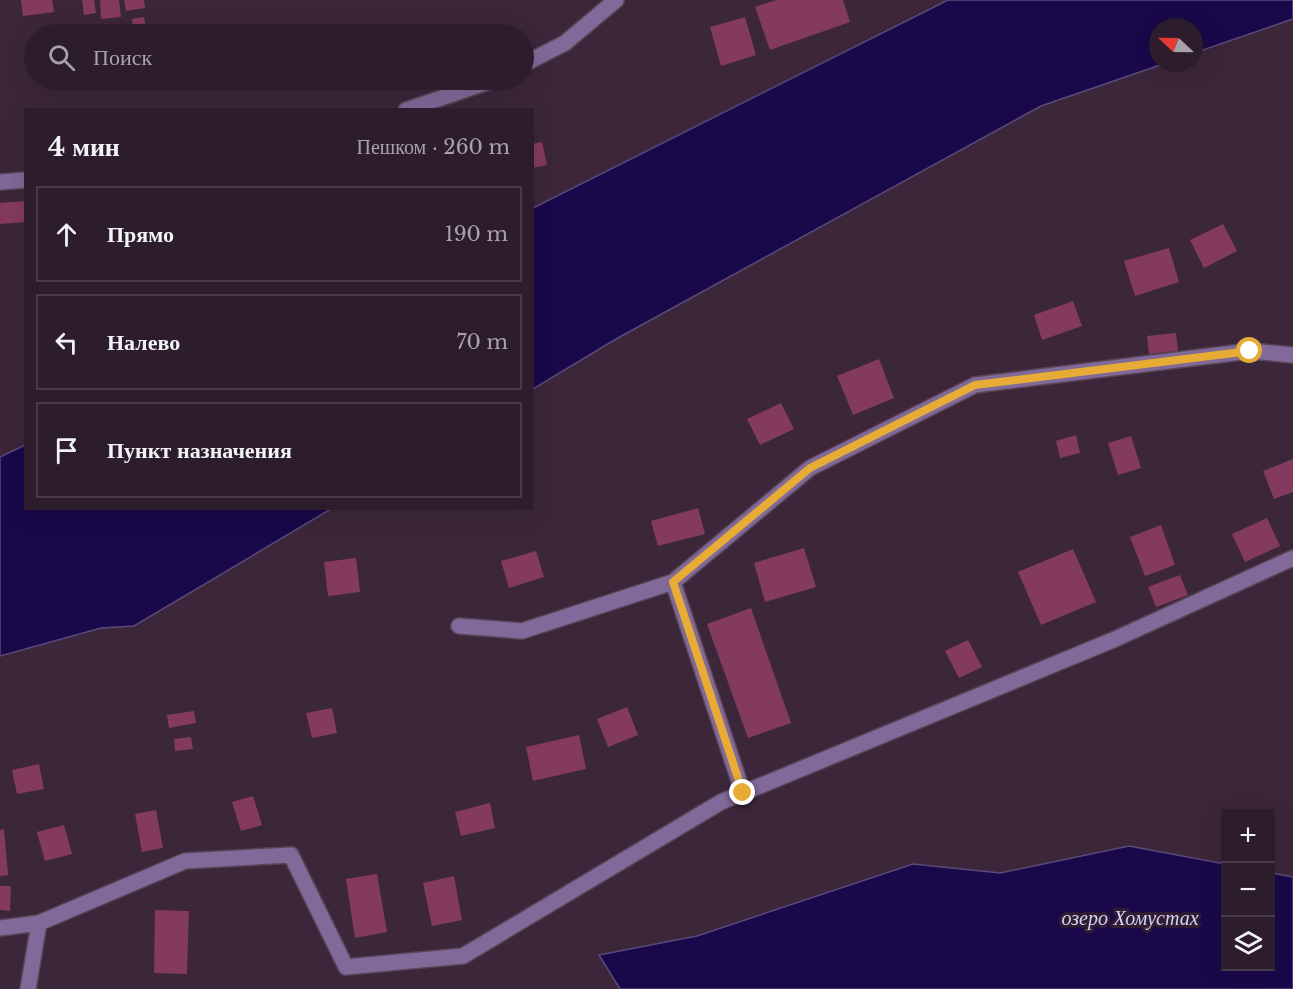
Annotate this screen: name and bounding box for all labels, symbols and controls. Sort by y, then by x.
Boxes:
north arrow [1149,18,1203,72]
search box [24,24,534,90]
icon: search [45,41,78,74]
text: Поиск [93,44,152,71]
text: 4 мин [48,131,120,163]
text: Пешком · 260 m [356,135,510,159]
icon: ahead [50,218,83,251]
text: Прямо [107,221,174,248]
text: 190 m [445,222,508,246]
icon: left [50,326,83,359]
text: Налево [107,329,180,356]
text: 70 m [456,330,508,354]
route start [1236,337,1262,363]
icon: arrive [50,434,83,467]
text: Пункт назначения [107,437,292,464]
route end [729,779,755,805]
map controls [1221,809,1275,971]
button: + [1221,809,1275,863]
button: − [1221,863,1275,917]
water label: озеро Хомустах [1061,906,1199,930]
button: layers [1221,917,1275,971]

